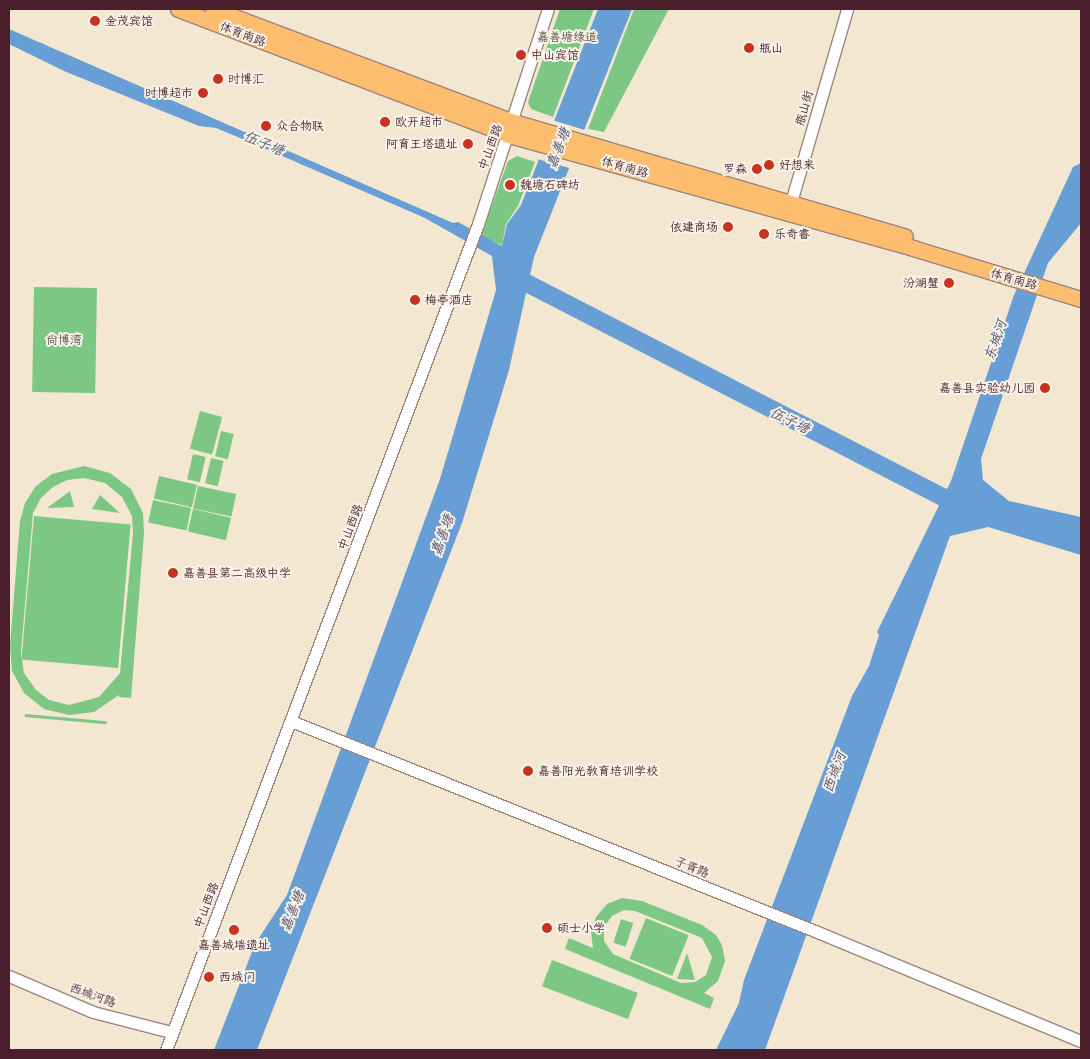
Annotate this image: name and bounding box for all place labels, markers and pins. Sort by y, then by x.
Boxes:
place label: 金茂宾馆 [105,14,153,28]
marker: 金茂宾馆 [89,15,101,27]
place label: 瓶山 [759,41,783,55]
marker: 瓶山 [743,42,755,54]
place label: 中山宾馆 [531,48,579,62]
marker: 中山宾馆 [515,49,527,61]
place label: 时博汇 [228,72,264,86]
marker: 时博汇 [212,73,224,85]
place label: 时博超市 [145,86,193,100]
marker: 时博超市 [197,87,209,99]
place label: 欧开超市 [395,115,443,129]
marker: 欧开超市 [379,116,391,128]
place label: 众合物联 [276,119,324,133]
marker: 众合物联 [260,120,272,132]
place label: 阿育王塔遗址 [386,137,458,151]
marker: 阿育王塔遗址 [462,138,474,150]
place label: 好想来 [779,158,815,172]
marker: 好想来 [763,159,775,171]
place label: 罗森 [723,162,747,176]
marker: 罗森 [751,163,763,175]
place label: 魏塘石碑坊 [520,178,580,192]
marker: 魏塘石碑坊 [504,179,516,191]
place label: 依建商场 [670,220,718,234]
marker: 依建商场 [722,221,734,233]
place label: 乐奇睿 [774,227,810,241]
marker: 乐奇睿 [758,228,770,240]
place label: 汾湖蟹 [903,276,939,290]
marker: 汾湖蟹 [943,277,955,289]
place label: 梅亭酒店 [425,293,473,307]
marker: 梅亭酒店 [409,294,421,306]
place label: 嘉善县实验幼儿园 [939,381,1035,395]
marker: 嘉善县实验幼儿园 [1039,382,1051,394]
place label: 嘉善县第二高级中学 [183,566,291,580]
marker: 嘉善县第二高级中学 [167,567,179,579]
place label: 嘉善阳光教育培训学校 [538,764,658,778]
marker: 嘉善阳光教育培训学校 [522,765,534,777]
place label: 硕士小学 [557,921,605,935]
marker: 硕士小学 [541,922,553,934]
marker: 嘉善城墙遗址 [228,924,240,936]
place label: 嘉善城墙遗址 [198,938,270,952]
place label: 西城门 [219,970,255,984]
marker: 西城门 [203,971,215,983]

